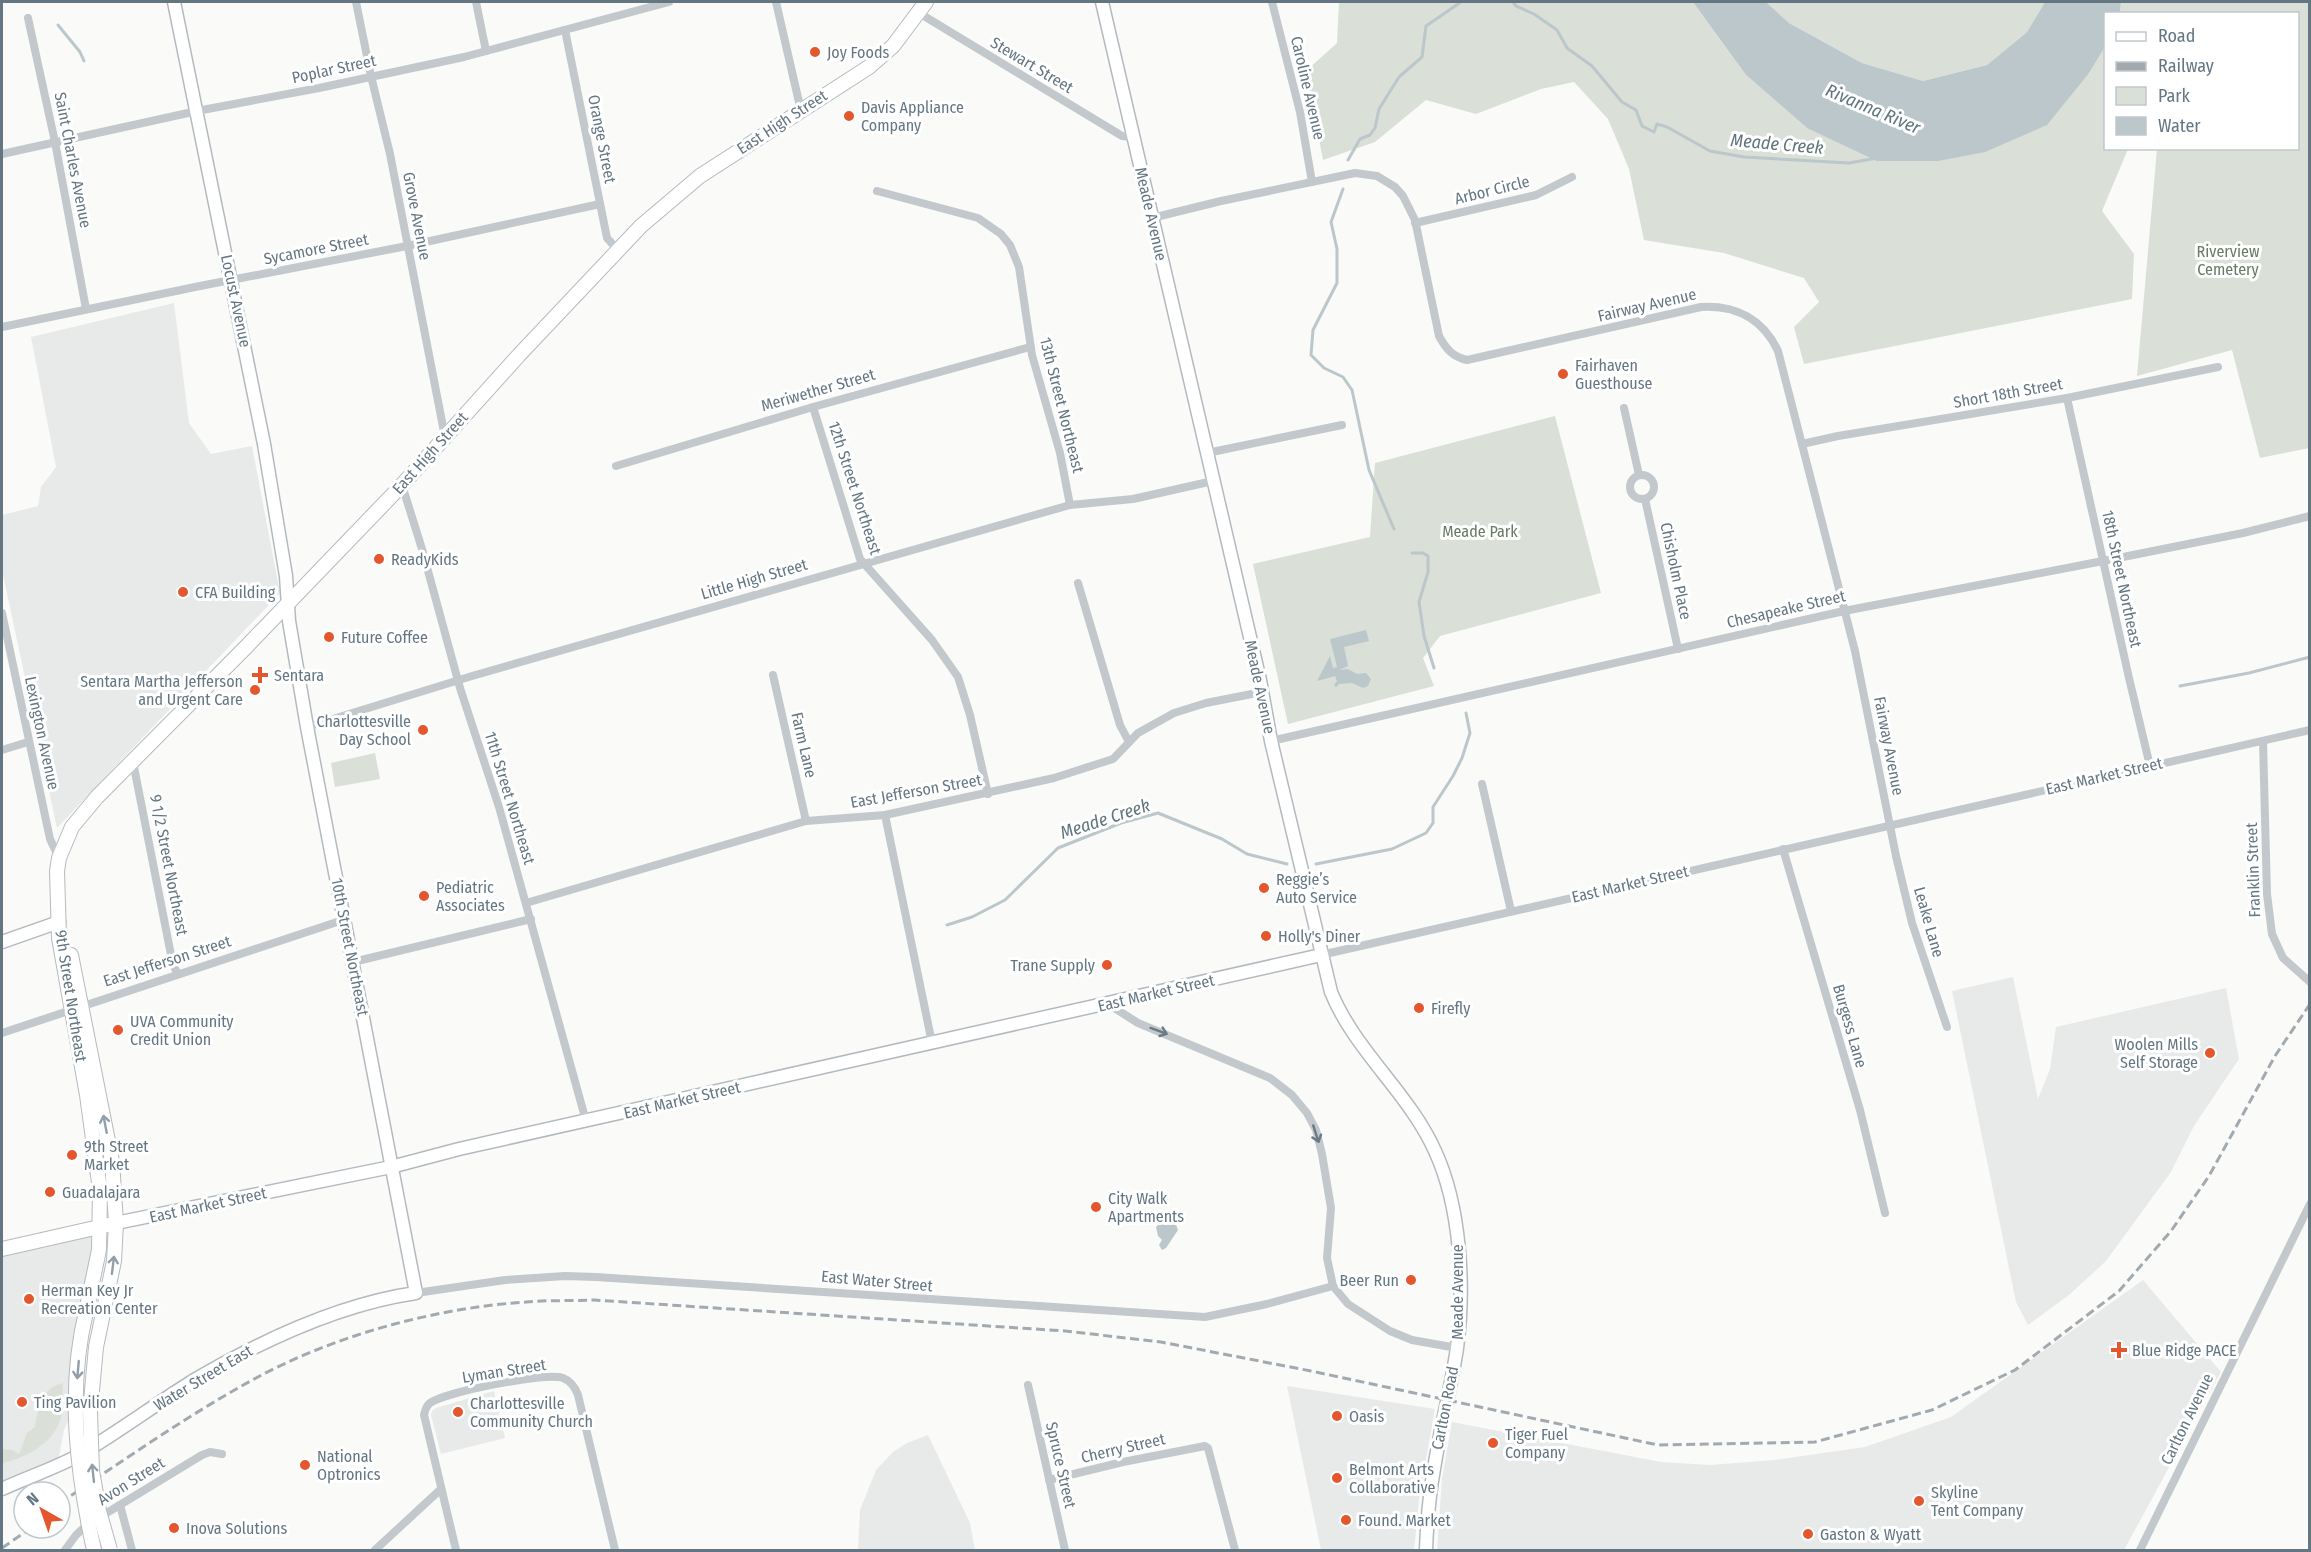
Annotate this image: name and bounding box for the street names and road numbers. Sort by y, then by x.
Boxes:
street label: Stewart Street [987,33,1077,97]
street label: Caroline Avenue [1287,34,1329,142]
street label: Poplar Street [290,51,379,87]
street label: East High Street [733,85,831,158]
street label: Saint Charles Avenue [51,91,95,230]
street label: Orange Street [584,93,620,186]
street label: Meade Avenue [1131,165,1171,263]
street label: Grove Avenue [399,170,435,262]
street label: Arbor Circle [1453,172,1531,208]
street label: Sycamore Street [262,229,371,268]
street label: Locust Avenue [217,253,255,349]
street label: Fairway Avenue [1596,284,1698,326]
street label: 13th Street Northeast [1036,335,1088,475]
street label: Meriwether Street [759,364,878,415]
street label: Short 18th Street [1952,374,2065,412]
street label: East High Street [388,408,472,498]
street label: 12th Street Northeast [825,419,886,558]
street label: 18th Street Northeast [2098,509,2146,650]
street label: Chisholm Place [1656,521,1696,622]
street label: Little High Street [698,554,810,603]
street label: Chesapeake Street [1725,586,1848,632]
street label: Meade Avenue [1241,638,1279,736]
street label: Lexington Avenue [21,675,63,791]
street label: Fairway Avenue [1870,695,1908,797]
street label: Farm Lane [787,710,821,780]
street label: 11th Street Northeast [481,729,539,867]
street label: East Market Street [2044,753,2165,799]
street label: East Jefferson Street [849,770,984,812]
street label: 9 1/2 Street Northeast [146,793,192,938]
street label: Franklin Street [2242,821,2264,918]
street label: East Market Street [1570,861,1691,907]
street label: 10th Street Northeast [327,876,373,1018]
street label: Leake Lane [1910,885,1948,960]
street label: 9th Street Northeast [51,929,91,1064]
street label: East Jefferson Street [101,931,234,991]
street label: East Market Street [1096,970,1217,1016]
street label: Burgess Lane [1829,982,1871,1070]
street label: East Market Street [622,1077,743,1123]
street label: East Market Street [148,1183,269,1227]
street label: Meade Avenue [1448,1244,1467,1340]
street label: East Water Street [820,1267,934,1295]
street label: Water Street East [150,1341,256,1415]
street label: Lyman Street [461,1355,548,1387]
street label: Carlton Road [1428,1365,1462,1451]
street label: Carlton Avenue [2157,1370,2217,1468]
street label: Spruce Street [1042,1420,1080,1511]
street label: Cherry Street [1079,1429,1168,1467]
street label: Avon Street [94,1453,169,1509]

